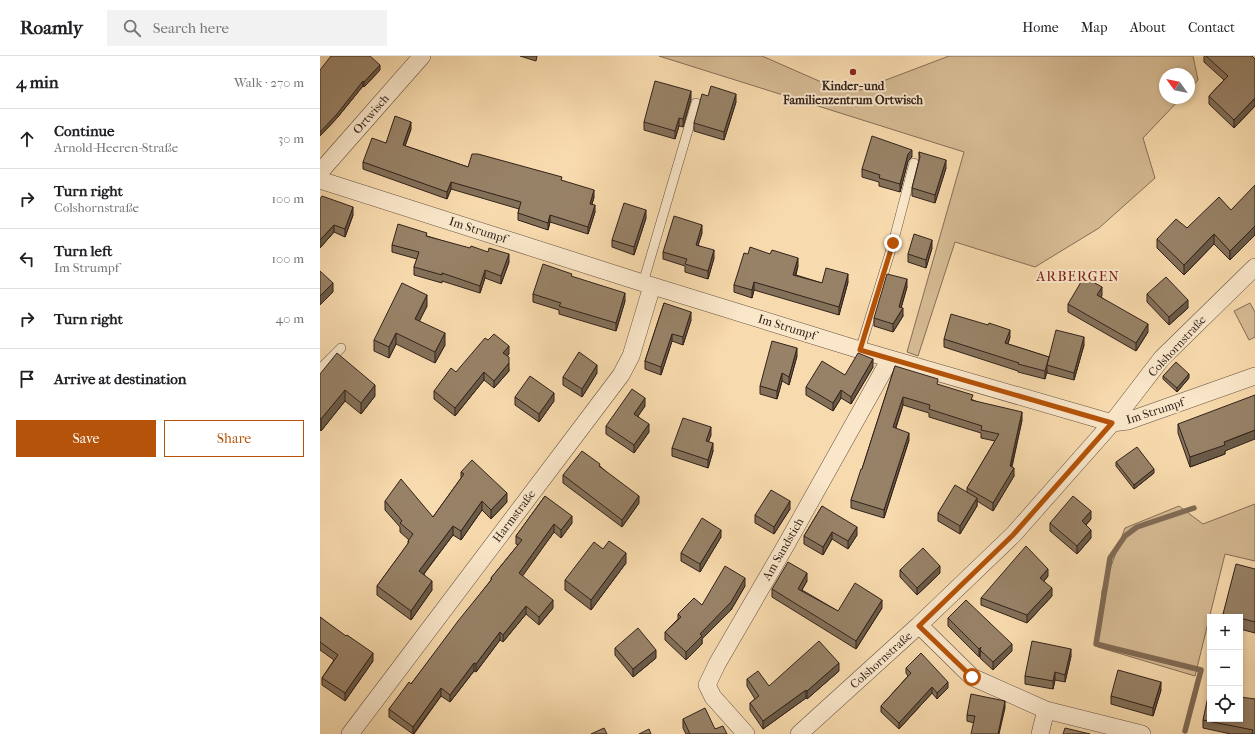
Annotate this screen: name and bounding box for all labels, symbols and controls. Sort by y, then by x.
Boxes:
search box [107,10,387,46]
text: Roamly [20,17,83,39]
icon: search [121,17,143,39]
text: Search here [153,19,229,37]
text: Home [1022,19,1059,36]
text: Map [1081,19,1108,36]
text: About [1130,19,1166,36]
text: Contact [1188,19,1235,36]
marker: Kinder- und Familienzentrum Ortwisch [848,67,858,77]
north arrow [1159,68,1195,104]
text: 4 min [16,72,59,92]
text: Walk · 270 m [234,75,304,90]
place label: Kinder- und Familienzentrum Ortwisch [782,79,923,107]
street label: Ortwisch [350,91,392,137]
text: Continue [54,122,114,140]
icon: ahead [16,128,38,150]
text: 30 m [278,131,304,146]
text: Arnold-Heeren-Straße [54,140,178,155]
text: Turn right [54,182,123,200]
icon: right [16,188,38,210]
text: 100 m [271,191,304,206]
text: Colshornstraße [54,200,139,215]
street label: Im Strumpf [447,214,512,247]
route end [884,234,902,252]
text: Turn left [54,242,112,260]
icon: left [16,248,38,270]
text: 100 m [271,251,304,266]
text: Im Strumpf [54,260,119,275]
district label: ARBERGEN [1035,268,1120,285]
icon: right [16,308,38,330]
text: Turn right [54,310,123,328]
text: 40 m [276,311,304,326]
street label: Im Strumpf [756,312,821,343]
street label: Colshornstraße [1145,313,1209,379]
icon: arrive [16,368,38,390]
text: Arrive at destination [54,370,186,388]
street label: Im Strumpf [1124,394,1189,427]
button: Save [16,420,156,457]
button: Share [164,420,304,457]
street label: Harmstraße [490,487,538,545]
street label: Am Sandstich [759,515,807,584]
map controls [1207,614,1243,722]
button: + [1207,614,1243,650]
street label: Colshornstraße [847,629,915,691]
button: − [1207,650,1243,686]
route start [963,668,981,686]
button: locate [1207,686,1243,722]

